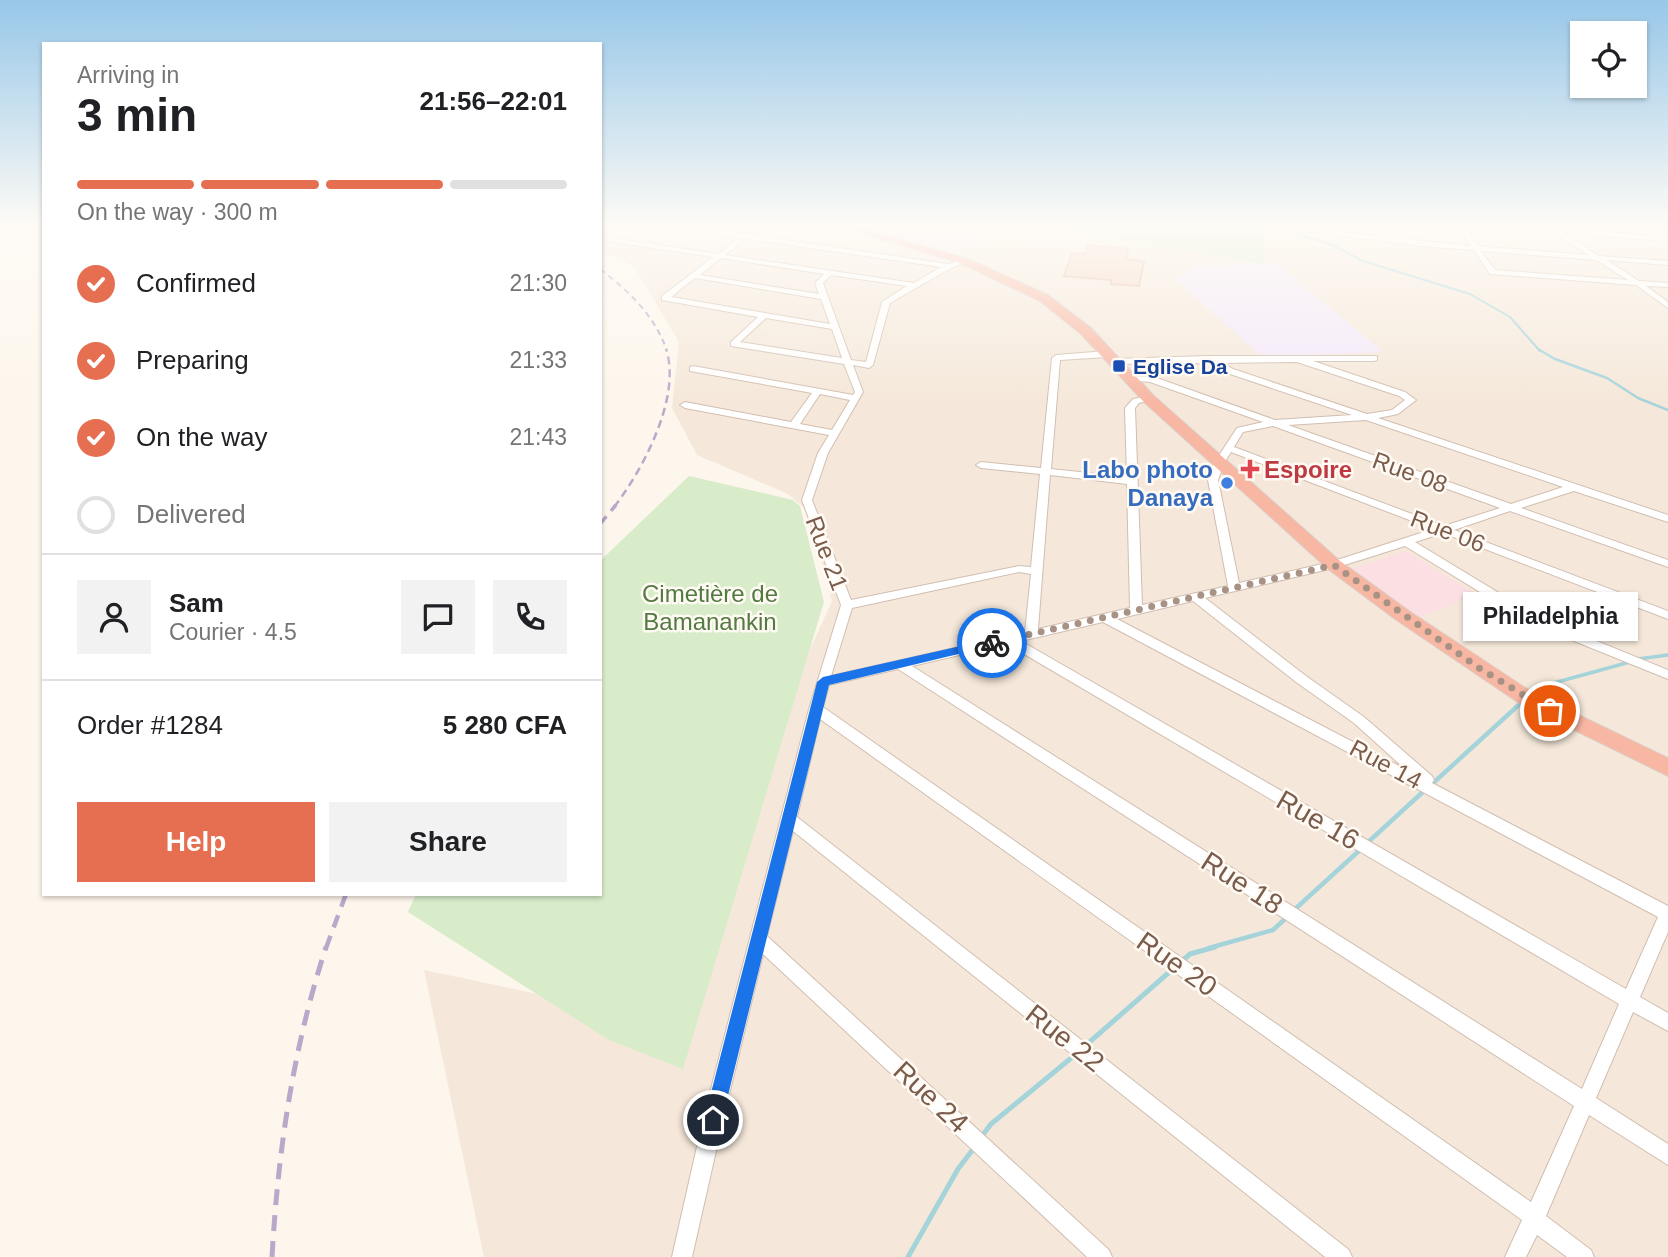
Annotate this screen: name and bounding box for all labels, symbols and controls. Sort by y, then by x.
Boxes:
map controls [1570,21,1647,98]
button: locate [1570,21,1647,98]
text: Arriving in [77,62,179,88]
text: 21:56–22:01 [420,86,567,116]
text: 3 min [77,89,197,141]
text: On the way · 300 m [77,199,278,225]
icon: check [77,265,115,303]
text: Confirmed [136,268,256,298]
text: 21:30 [509,270,567,296]
icon: check [77,342,115,380]
text: Preparing [136,345,249,375]
text: 21:33 [509,347,567,373]
place label: Eglise Da [1133,355,1228,378]
marker: Eglise Da [1111,358,1127,374]
icon: check [77,419,115,457]
text: On the way [136,422,268,452]
text: 21:43 [509,424,567,450]
street label: Rue 08 [1369,446,1451,498]
place label: Labo photo Danaya [1082,456,1214,511]
place label: Espoire [1264,456,1352,483]
marker: Espoire [1242,461,1258,477]
marker: Labo photo Danaya [1219,475,1235,491]
text: Delivered [136,499,246,529]
street label: Rue 06 [1407,505,1489,557]
street label: Rue 21 [801,512,853,594]
button: person [77,580,151,654]
button: chat [401,580,475,654]
button: phone [493,580,567,654]
park label: Cimetière de Bamanankin [642,580,778,635]
text: Sam [169,588,224,618]
callout: Philadelphia [1462,592,1638,641]
text: Philadelphia [1483,603,1618,629]
courier [957,608,1027,678]
text: Courier · 4.5 [169,619,297,645]
icon: bike [973,624,1011,662]
pin [1520,681,1580,741]
icon: bag [1531,692,1569,730]
text: Order #1284 [77,710,223,740]
text: 5 280 CFA [443,710,567,740]
street label: Rue 14 [1345,734,1427,794]
street label: Rue 16 [1271,784,1365,856]
button: Help [77,802,315,882]
button: Share [329,802,567,882]
street label: Rue 18 [1196,845,1288,921]
street label: Rue 20 [1131,925,1223,1003]
street label: Rue 22 [1020,998,1110,1078]
street label: Rue 24 [887,1055,975,1139]
pin [683,1090,743,1150]
icon: home [694,1101,732,1139]

